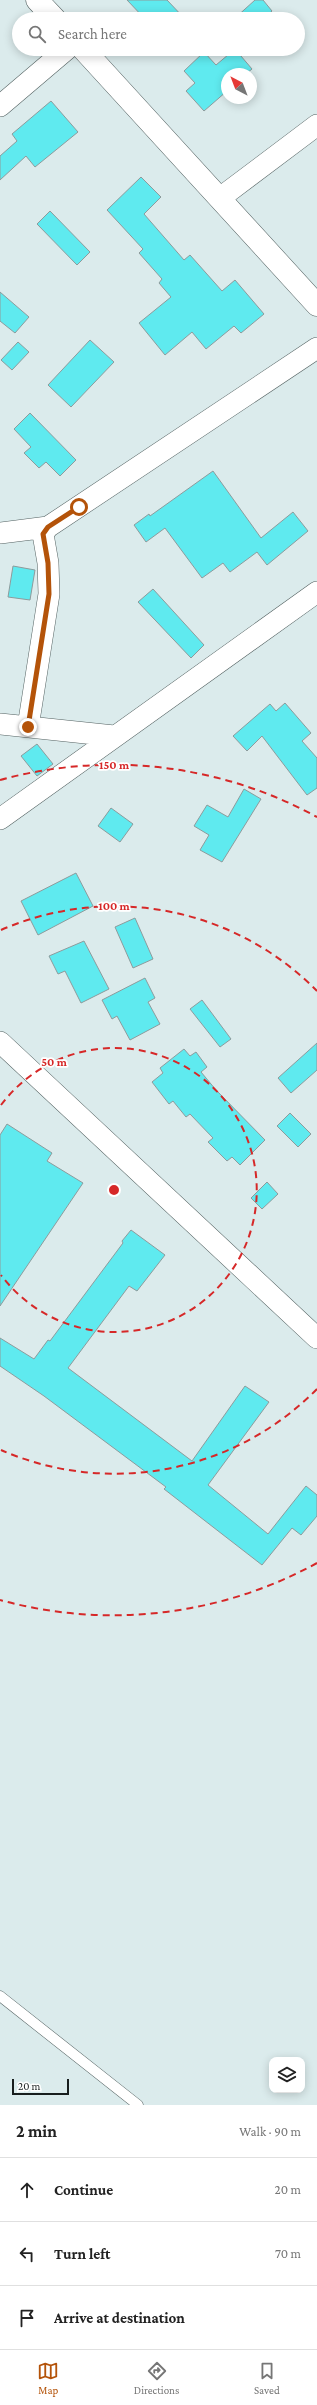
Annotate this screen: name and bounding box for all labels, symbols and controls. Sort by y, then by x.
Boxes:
search box [12,12,305,56]
icon: search [26,23,48,45]
text: Search here [58,26,127,42]
north arrow [221,68,257,104]
route start [70,498,88,516]
route end [19,718,37,736]
text: 150 m [99,758,130,772]
text: 100 m [98,899,131,913]
text: 50 m [41,1055,68,1069]
centre of rings [107,1183,121,1197]
map controls [269,2057,305,2093]
button: layers [269,2057,305,2093]
scale bar [12,2077,69,2096]
text: 20 m [18,2080,40,2092]
text: 2 min [16,2122,57,2141]
text: Walk · 90 m [239,2124,301,2139]
icon: ahead [16,2179,38,2201]
text: Continue [54,2182,113,2198]
text: 20 m [275,2182,301,2197]
icon: left [16,2243,38,2265]
text: Turn left [54,2246,110,2262]
text: 70 m [275,2246,301,2261]
icon: arrive [16,2307,38,2329]
text: Arrive at destination [54,2310,185,2326]
tab: Map [37,2360,59,2396]
tab: Directions [134,2360,179,2396]
tab: Saved [254,2360,280,2396]

